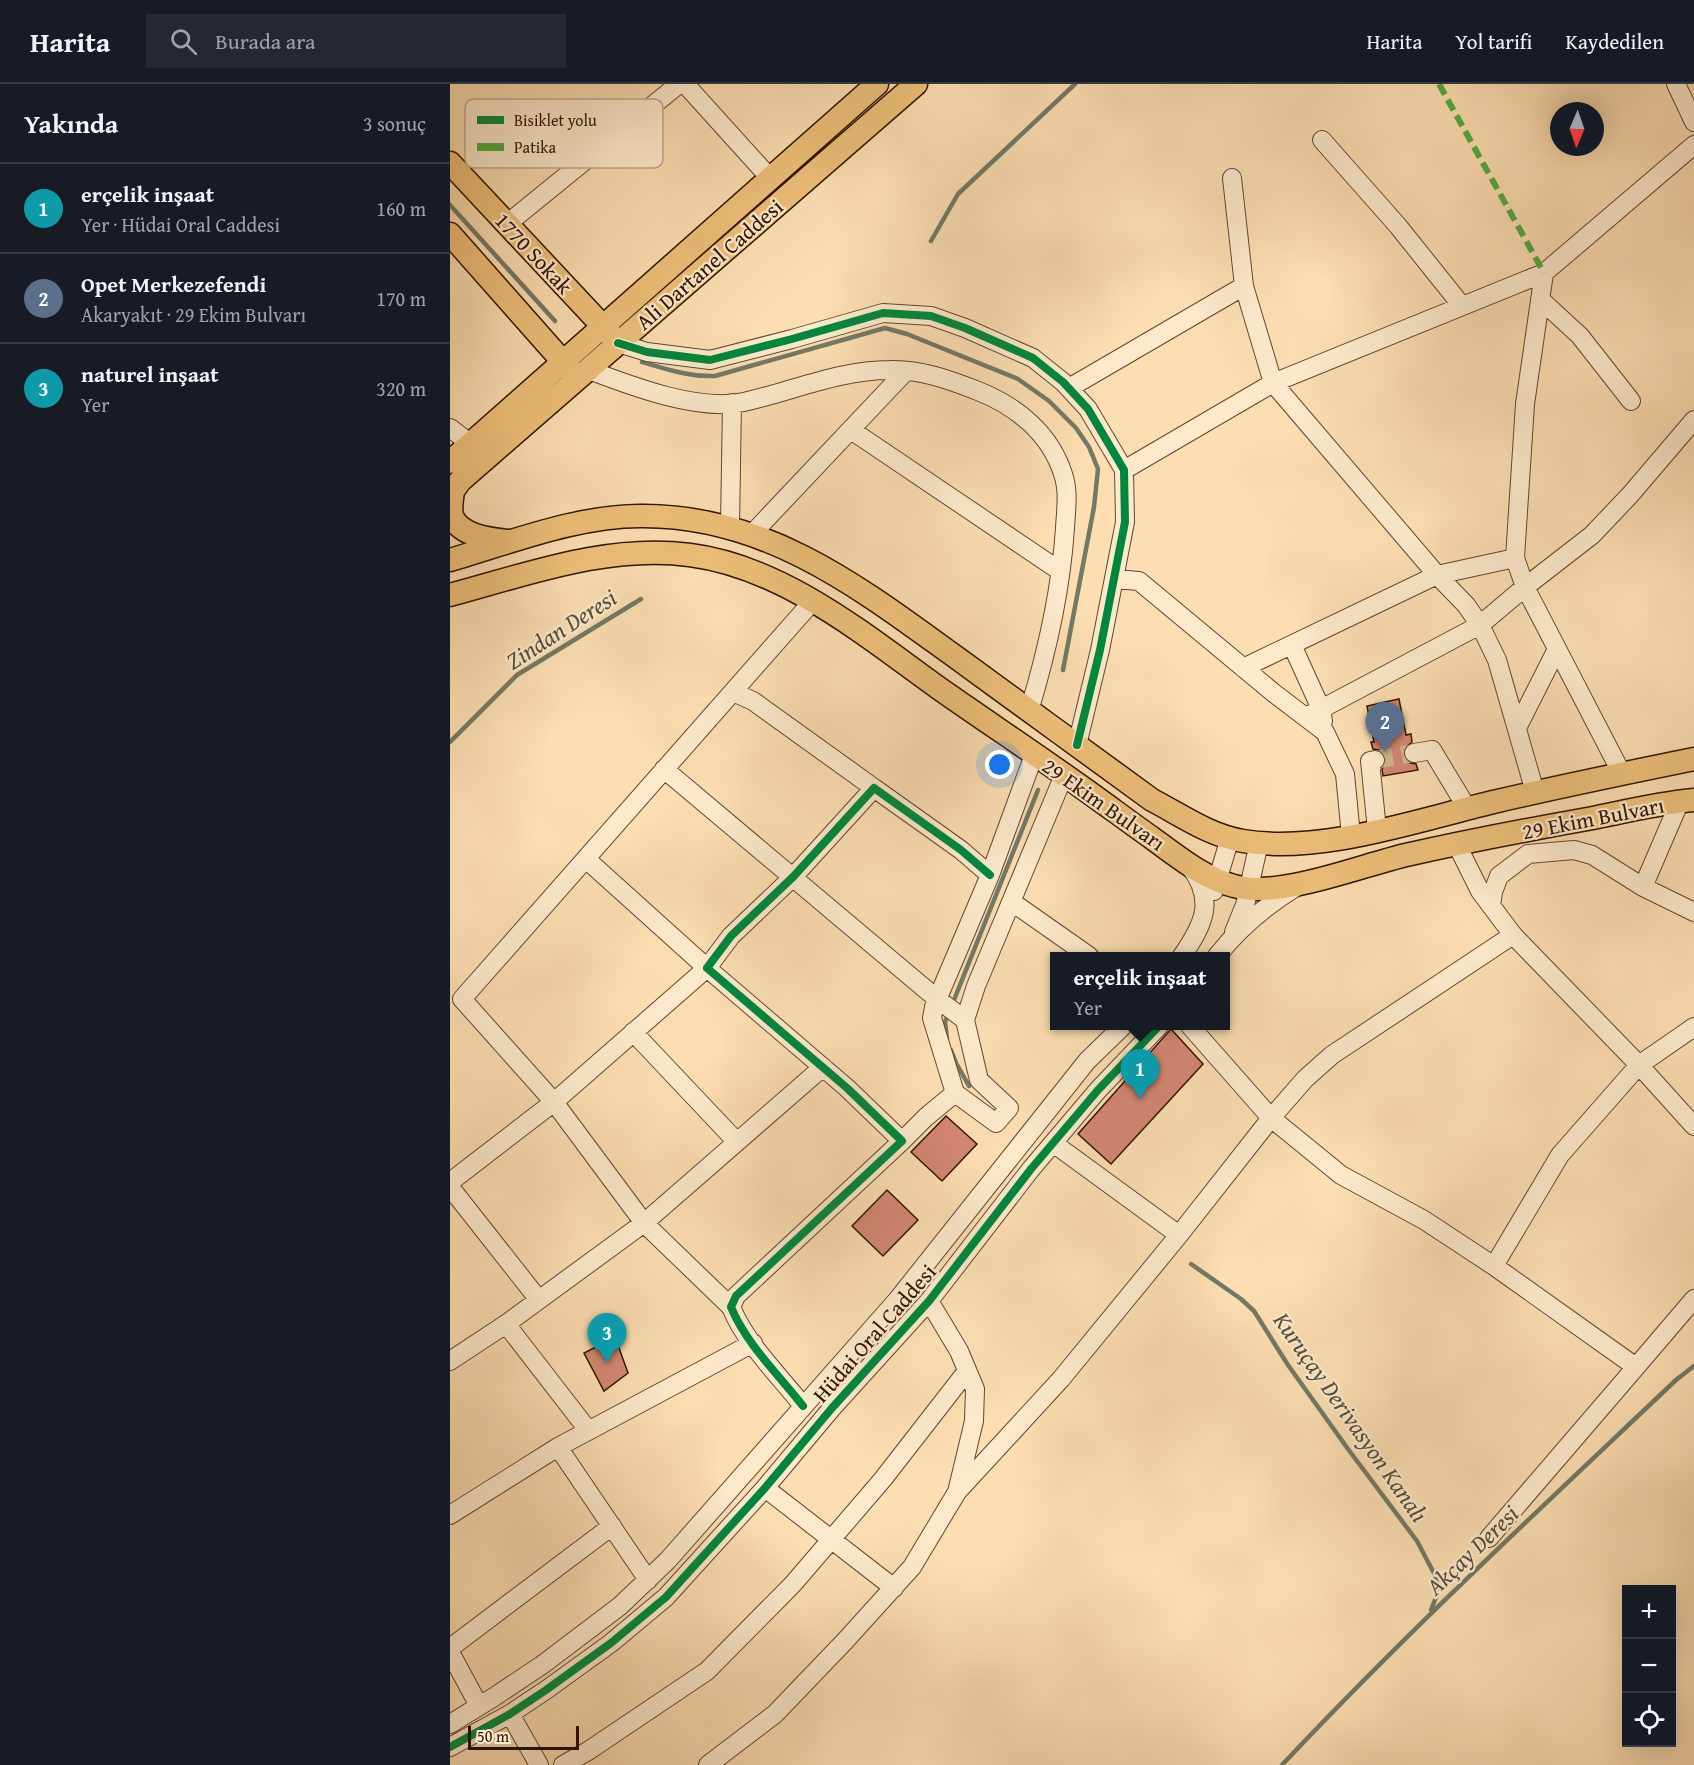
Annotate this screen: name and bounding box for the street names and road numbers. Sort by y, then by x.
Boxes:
street label: Ali Dartanel Caddesi [628,191,790,337]
street label: 1770 Sokak [488,205,581,302]
street label: 29 Ekim Bulvarı [1036,750,1172,858]
street label: 29 Ekim Bulvarı [1519,789,1667,847]
street label: Hüdai Oral Caddesi [805,1257,943,1409]

